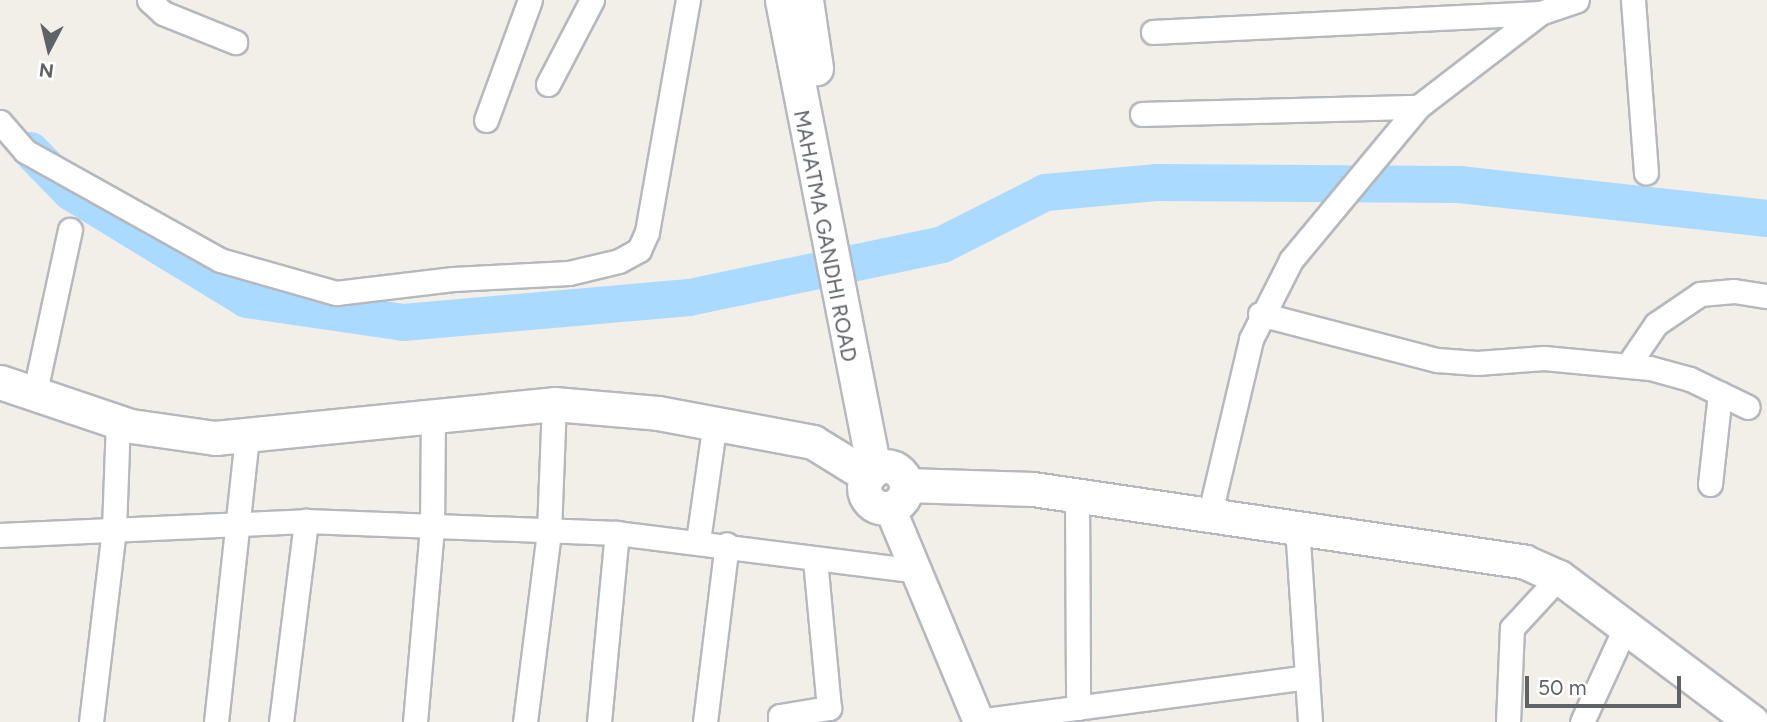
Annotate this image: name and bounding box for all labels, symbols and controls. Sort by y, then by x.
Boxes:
north arrow [14,14,84,84]
text: N [38,58,55,83]
street label: MAHATMA GANDHI ROAD [788,108,862,364]
scale bar [1529,662,1685,706]
text: 50 m [1538,675,1587,700]

